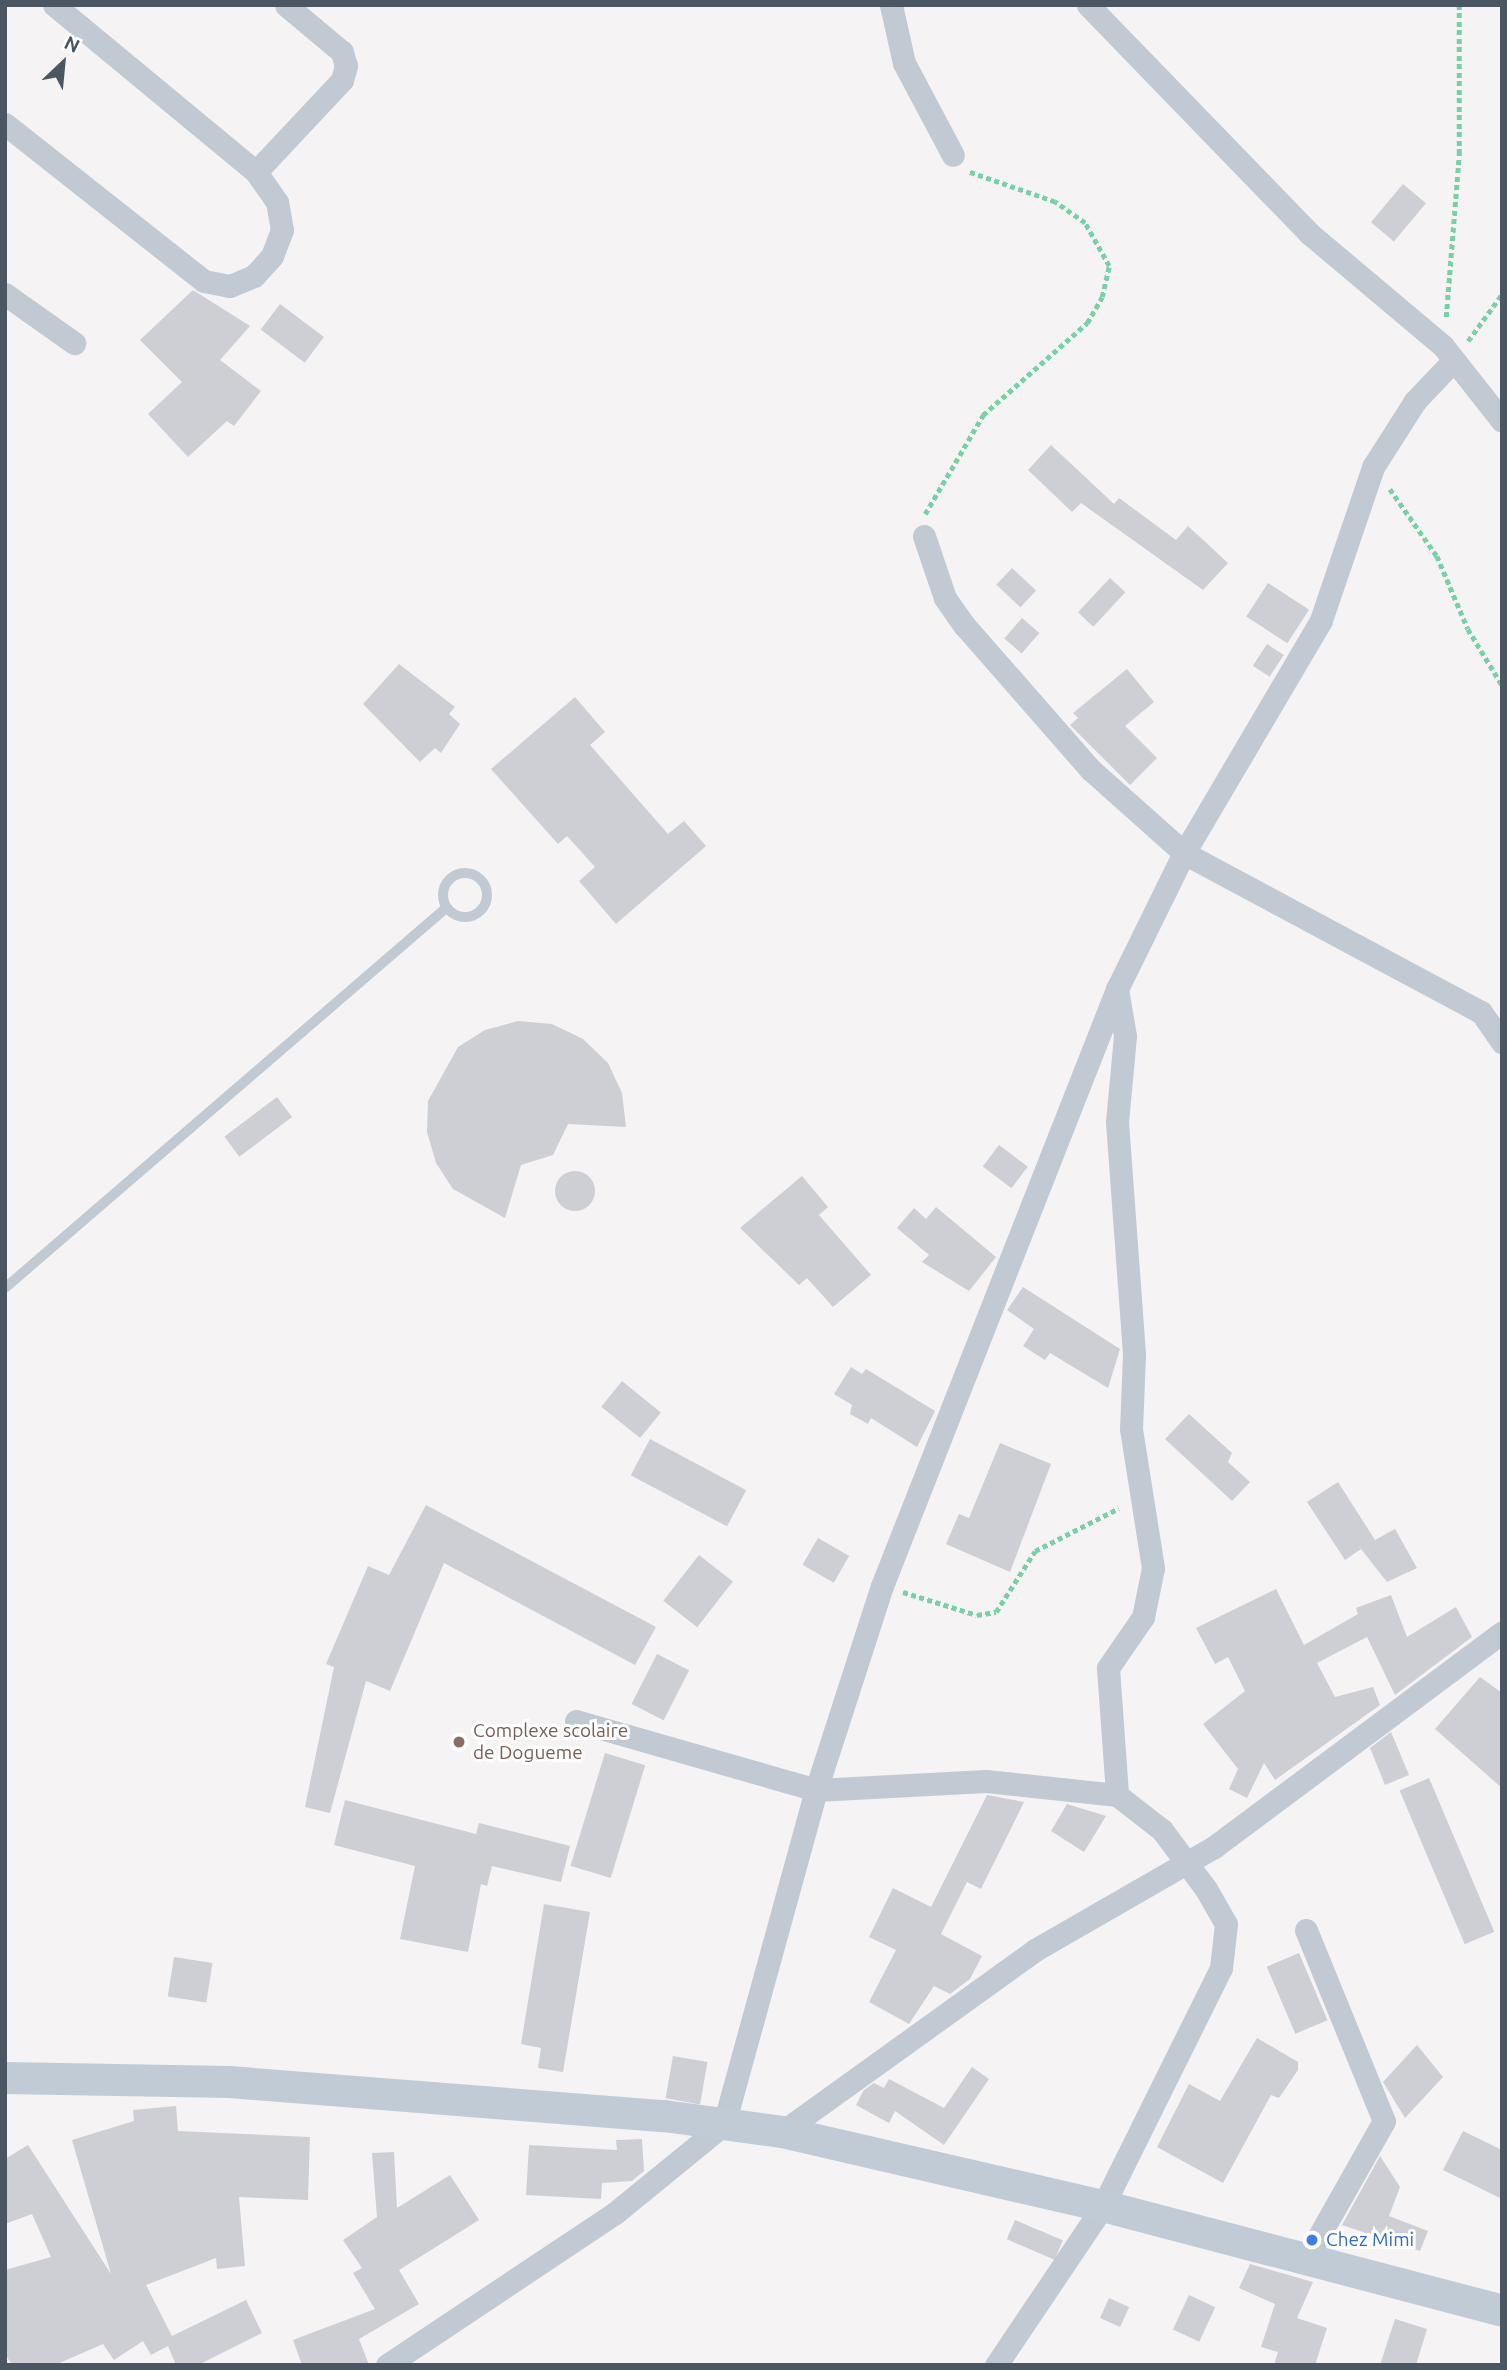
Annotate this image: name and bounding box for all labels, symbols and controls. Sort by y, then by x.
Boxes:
north arrow [28,28,98,98]
text: N [61,31,83,57]
place label: Complexe scolaire de Dogueme [473,1720,628,1764]
marker: Complexe scolaire de Dogueme [451,1734,467,1750]
place label: Chez Mimi [1326,2229,1414,2251]
marker: Chez Mimi [1304,2232,1320,2248]

